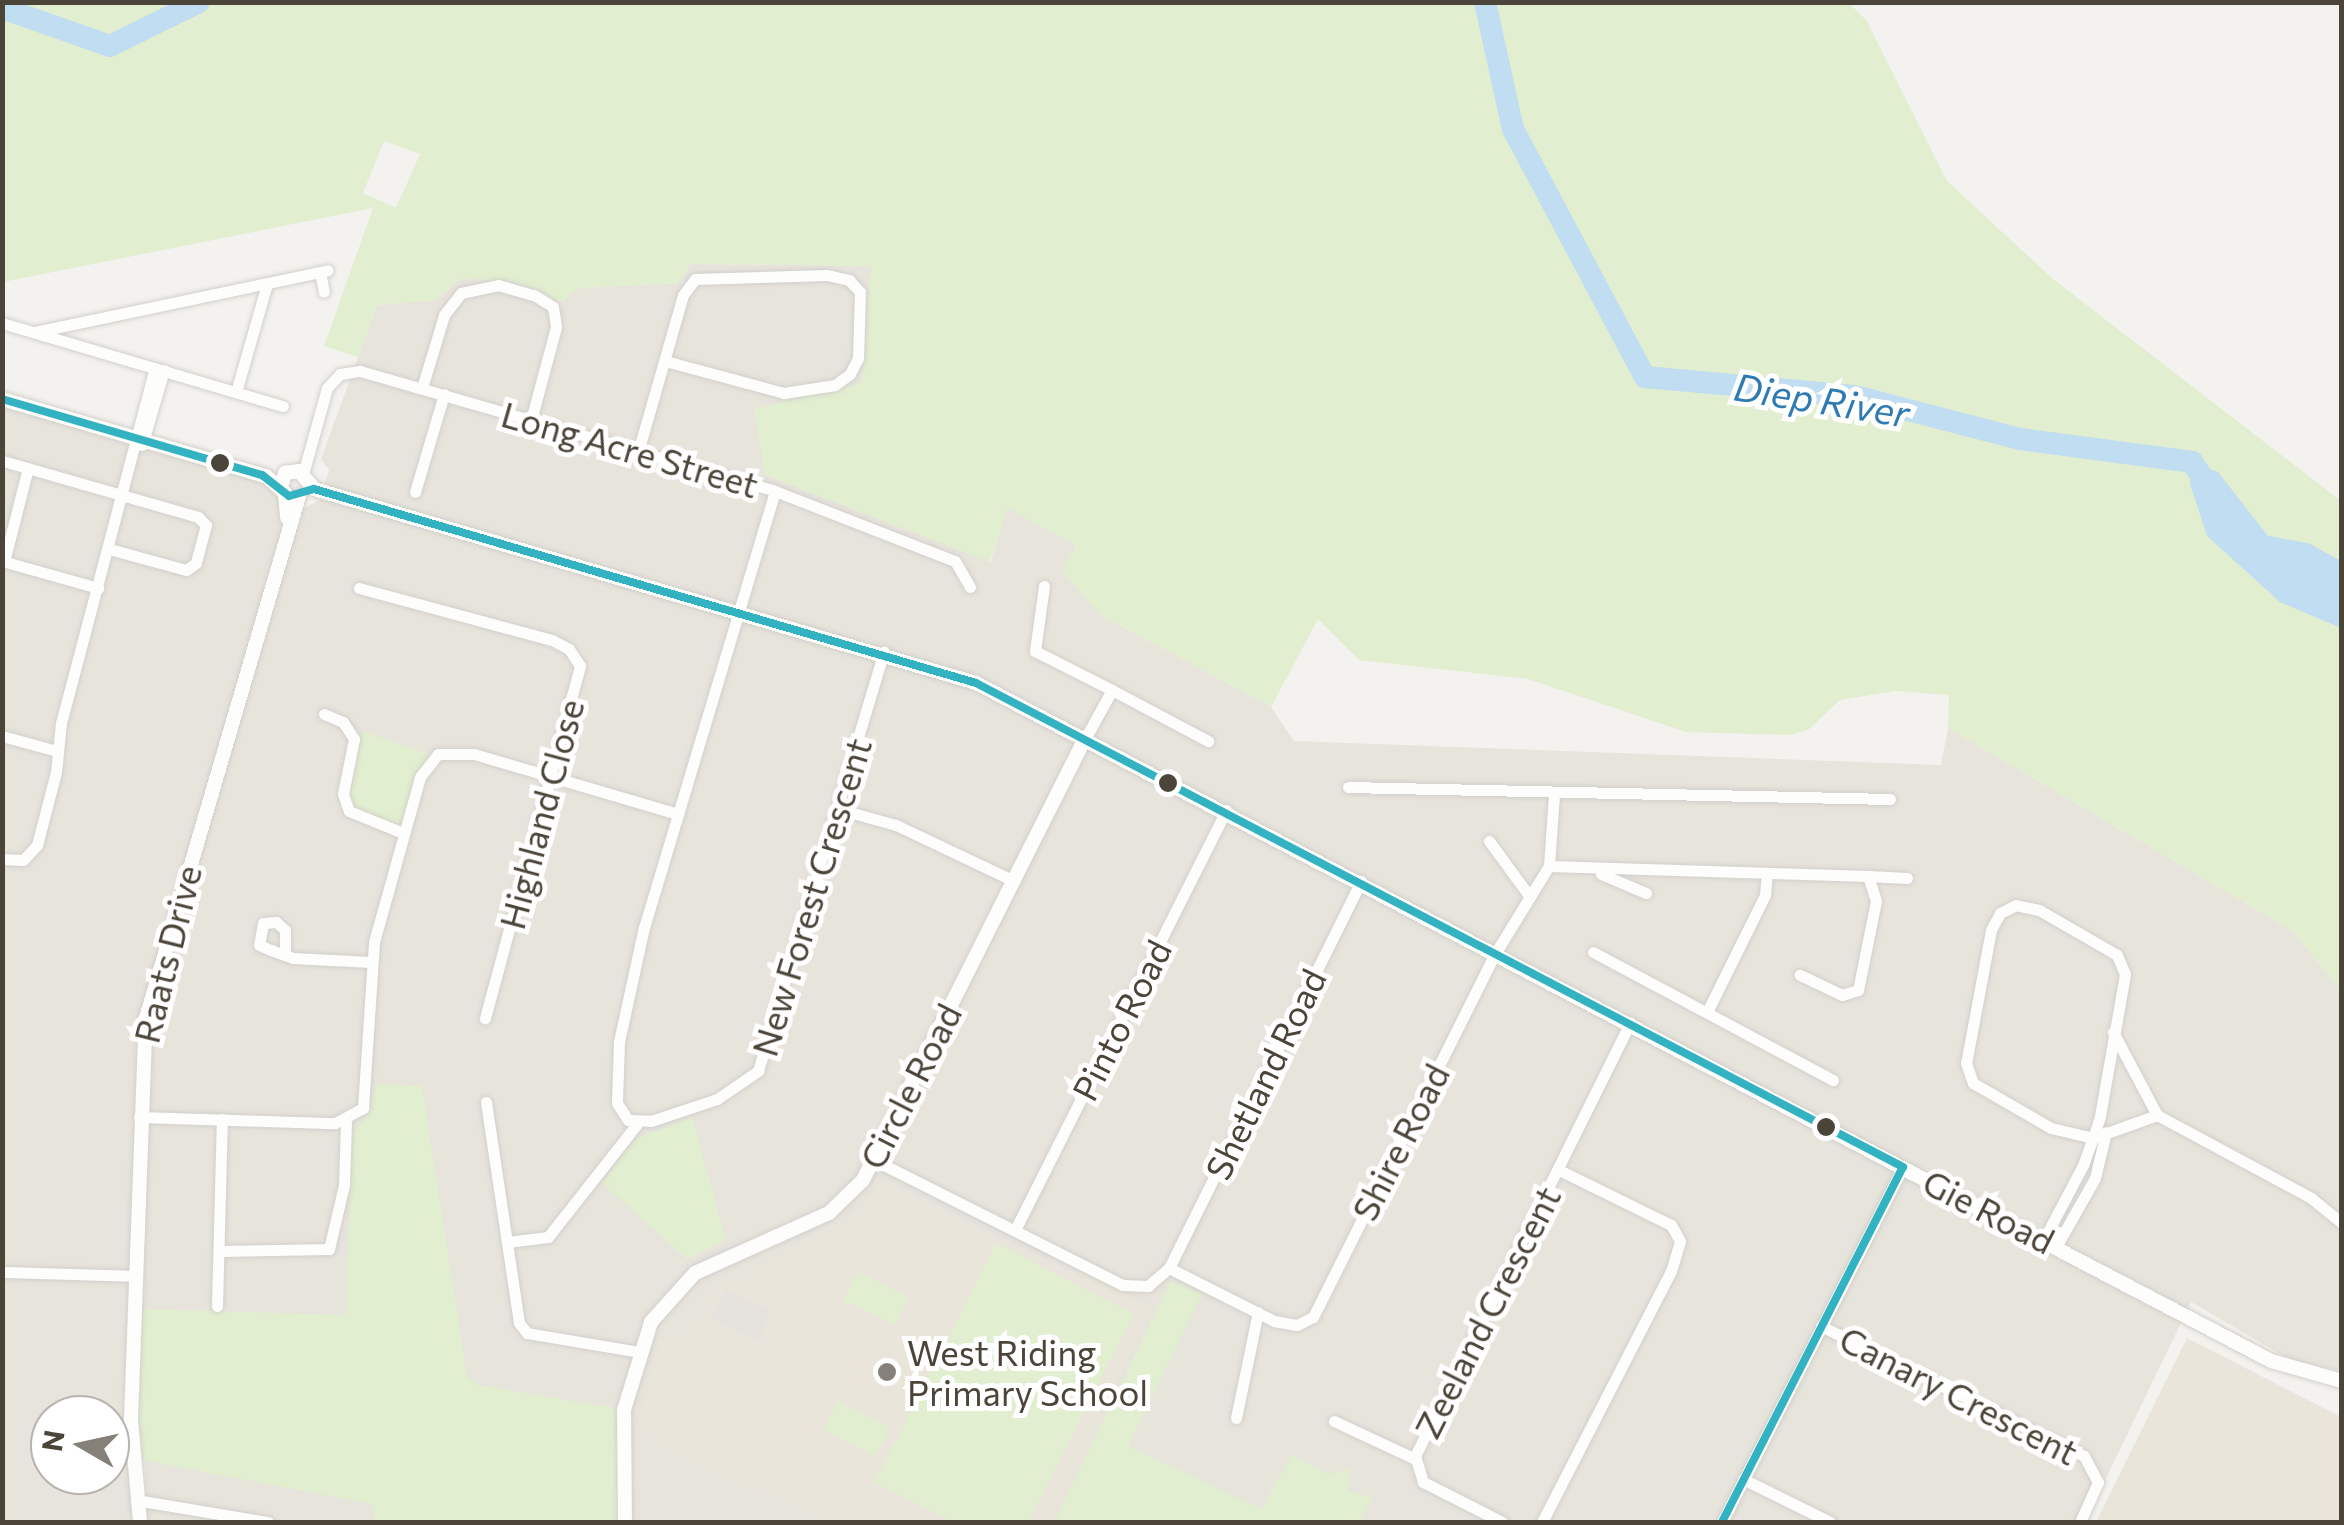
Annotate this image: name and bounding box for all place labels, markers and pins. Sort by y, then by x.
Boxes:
unlabelled marker [210,453,230,473]
unlabelled marker [1158,773,1178,793]
unlabelled marker [1816,1117,1836,1137]
place label: West Riding Primary School [907,1331,1148,1413]
marker: West Riding Primary School [876,1361,898,1383]

